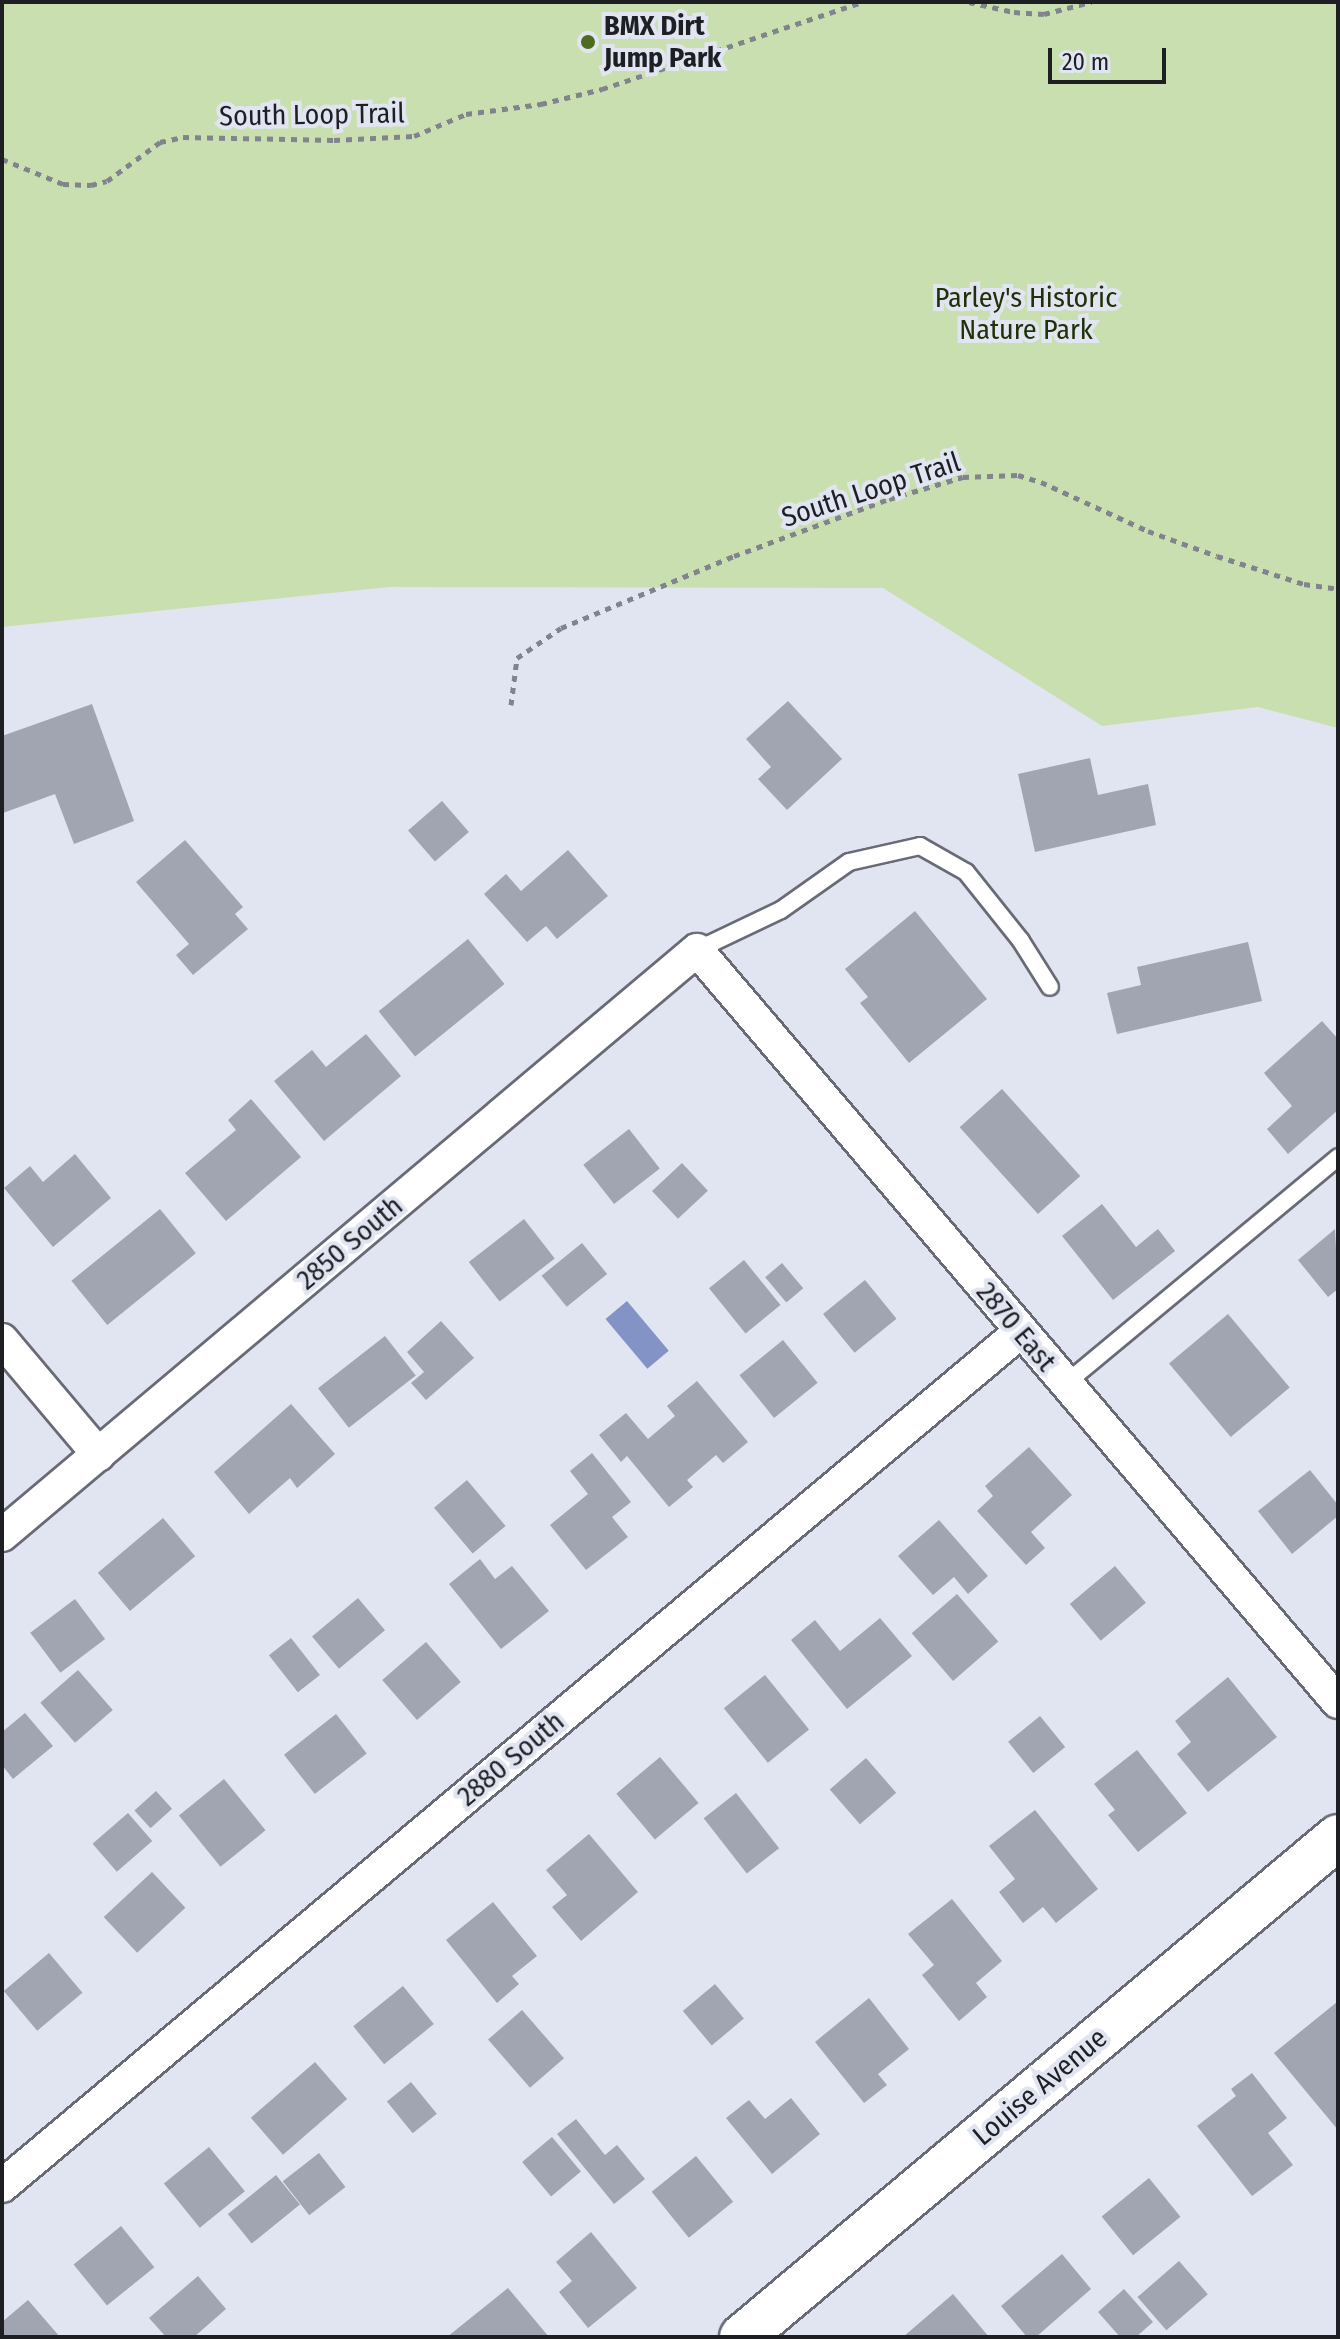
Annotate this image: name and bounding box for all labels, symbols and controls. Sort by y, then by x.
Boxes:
place label: BMX Dirt Jump Park [604,9,721,75]
scale bar [1052,32,1170,82]
marker: BMX Dirt Jump Park [579,33,597,51]
text: 20 m [1062,48,1109,76]
street label: South Loop Trail [219,97,405,133]
park label: Parley's Historic Nature Park [935,281,1117,347]
street label: South Loop Trail [778,445,964,535]
street label: 2850 South [290,1189,410,1297]
street label: 2870 East [969,1276,1063,1378]
street label: 2880 South [451,1705,571,1813]
street label: Louise Avenue [966,2021,1114,2153]

